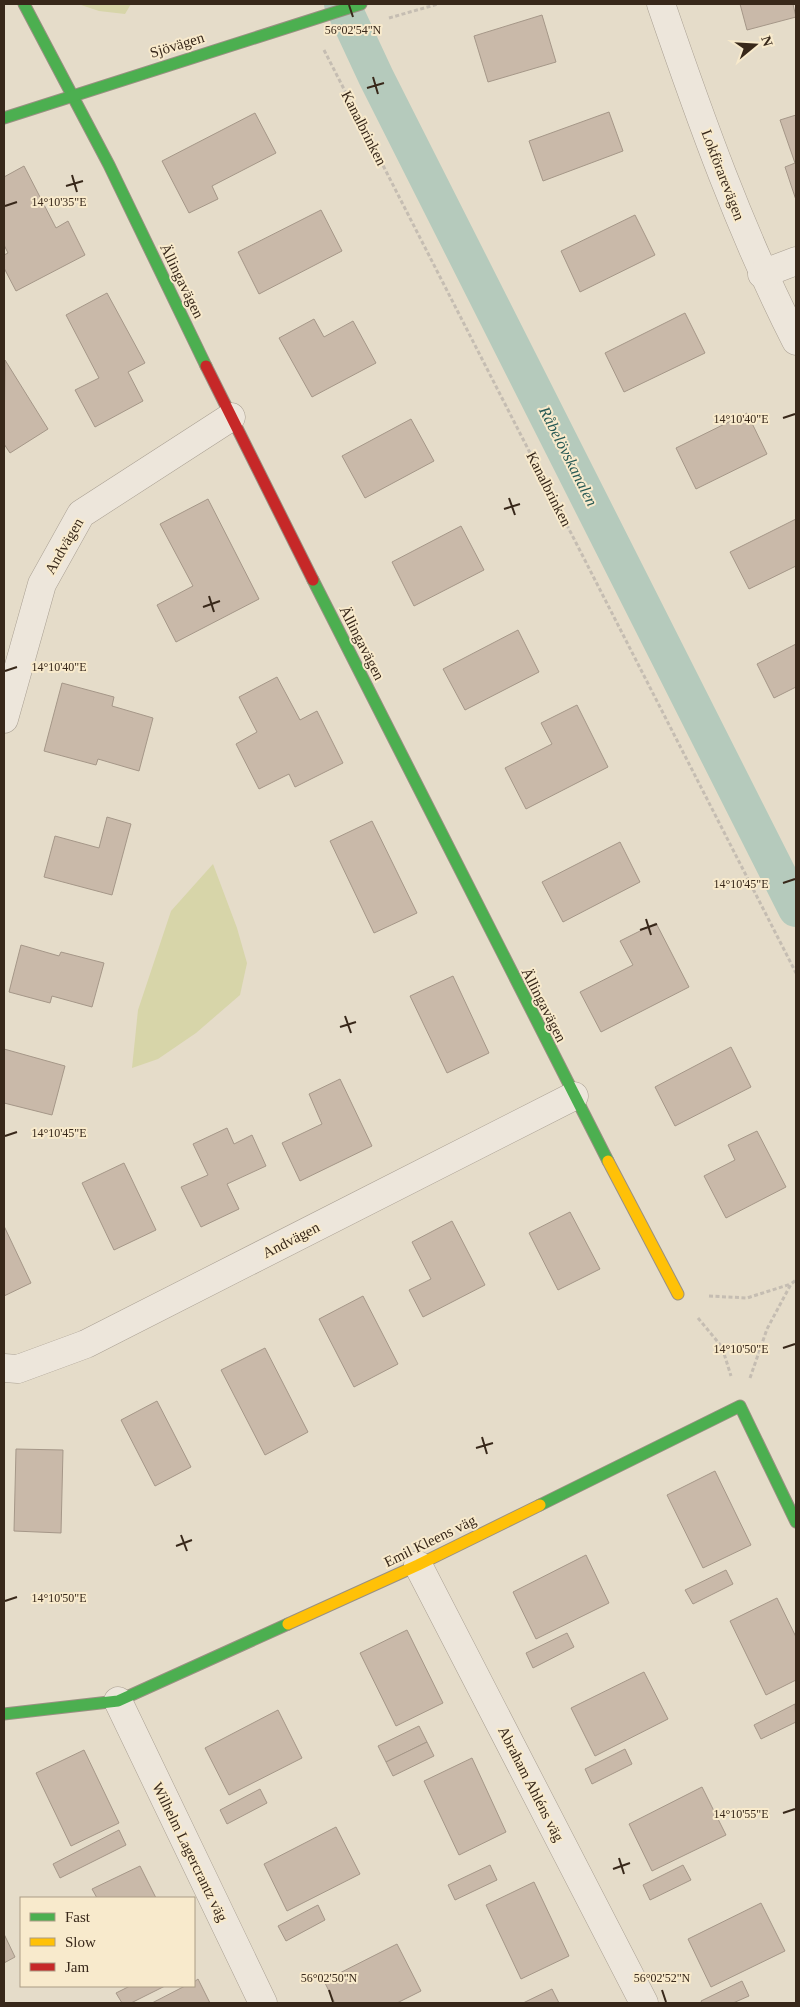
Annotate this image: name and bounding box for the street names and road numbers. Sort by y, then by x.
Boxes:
street label: Sjövägen [148,29,207,61]
street label: Kanalbrinken [338,88,390,168]
street label: Lokförarevägen [698,127,748,223]
street label: Ällingavägen [157,241,207,321]
street label: Kanalbrinken [523,449,575,529]
street label: Andvägen [42,515,87,577]
street label: Ällingavägen [337,603,388,683]
street label: Ällingavägen [519,965,570,1045]
street label: Andvägen [260,1219,323,1261]
street label: Emil Kleens väg [382,1512,479,1570]
street label: Abraham Ahléns väg [495,1724,567,1844]
street label: Wilhelm Lagercrantz väg [149,1780,231,1925]

